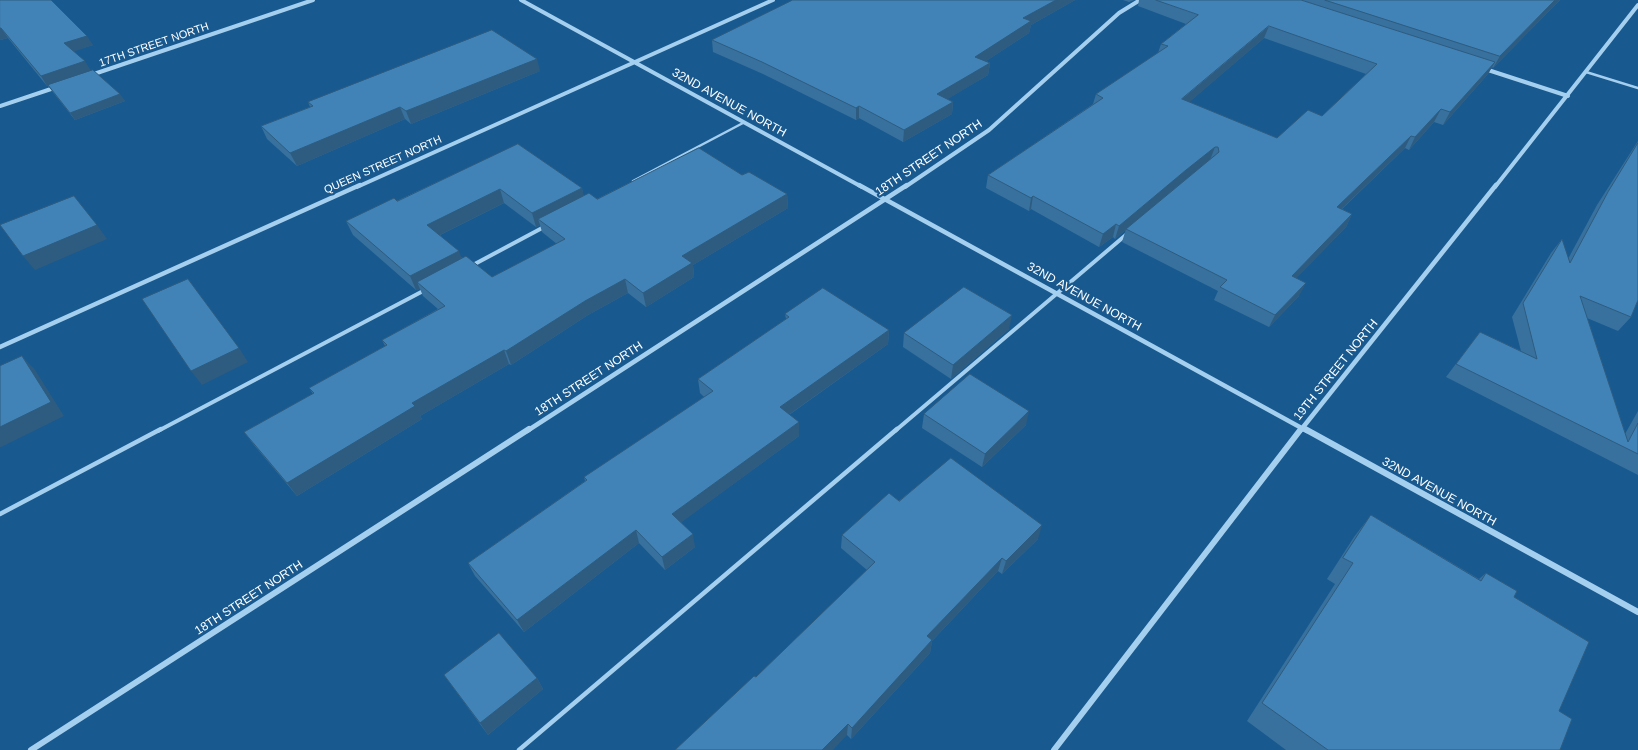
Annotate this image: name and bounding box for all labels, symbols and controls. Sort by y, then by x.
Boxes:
street label: 17TH STREET NORTH [97,20,211,70]
street label: 32ND AVENUE NORTH [669,66,789,140]
street label: 18TH STREET NORTH [873,117,985,199]
street label: QUEEN STREET NORTH [322,133,444,197]
street label: 32ND AVENUE NORTH [1024,260,1144,334]
street label: 19TH STREET NORTH [1291,317,1381,423]
street label: 18TH STREET NORTH [532,339,646,419]
street label: 32ND AVENUE NORTH [1379,455,1499,529]
street label: 18TH STREET NORTH [192,558,306,638]

